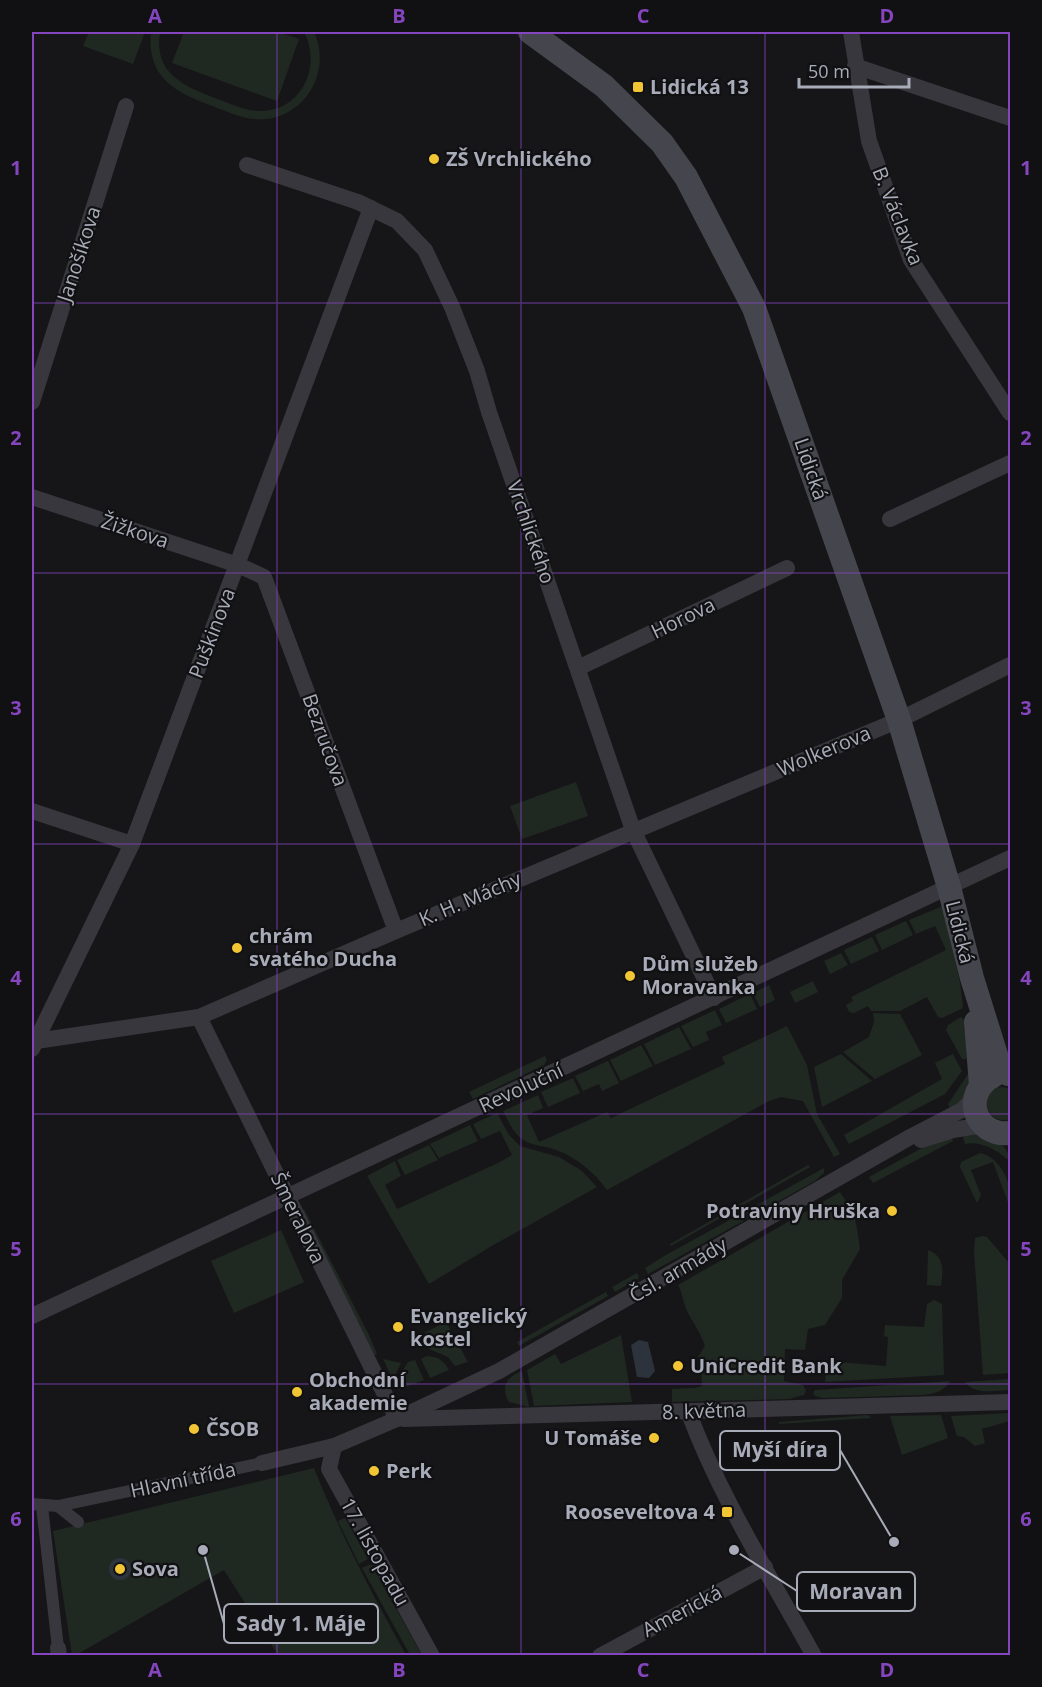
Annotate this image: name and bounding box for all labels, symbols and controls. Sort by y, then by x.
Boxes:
text: A [148,2,162,29]
text: B [392,2,406,29]
text: C [637,2,650,29]
text: D [880,2,894,29]
scale bar [799,51,908,89]
text: 50 m [808,59,850,83]
place label: Lidická 13 [650,73,749,100]
marker: Lidická 13 [631,80,645,94]
place label: ZŠ Vrchlického [446,145,592,172]
marker: ZŠ Vrchlického [427,152,441,166]
text: 1 [10,154,22,181]
text: 1 [1020,154,1032,181]
street label: B. Václavka [867,163,930,269]
street label: Janošíkova [50,203,107,307]
text: 2 [10,424,22,451]
text: 2 [1020,424,1032,451]
street label: Lidická [788,434,835,503]
street label: Vrchlického [501,477,562,587]
street label: Žižkova [98,507,172,554]
street label: Puškinova [182,584,241,682]
street label: Horova [646,590,719,645]
street label: Bezručova [296,690,355,790]
text: 3 [10,694,22,721]
text: 3 [1020,694,1032,721]
street label: Wolkerova [773,719,874,782]
street label: K. H. Máchy [414,864,526,932]
street label: Lidická [940,898,981,966]
place label: chrám svatého Ducha [249,922,397,972]
marker: chrám svatého Ducha [230,941,244,955]
place label: Dům služeb Moravanka [642,950,758,1000]
text: 4 [10,964,22,991]
text: 4 [1020,964,1032,991]
marker: Dům služeb Moravanka [623,969,637,983]
street label: Revoluční [474,1056,568,1119]
street label: Šmeralova [265,1168,332,1268]
place label: Potraviny Hruška [706,1197,880,1224]
marker: Potraviny Hruška [885,1204,899,1218]
street label: Čsl. armády [624,1230,732,1308]
text: 5 [10,1235,22,1262]
text: 5 [1020,1235,1032,1262]
place label: Evangelický kostel [410,1302,528,1352]
marker: Evangelický kostel [391,1320,405,1334]
place label: UniCredit Bank [690,1352,842,1379]
marker: UniCredit Bank [671,1359,685,1373]
place label: Obchodní akademie [309,1366,408,1416]
marker: Obchodní akademie [290,1385,304,1399]
street label: 8. května [661,1396,746,1425]
place label: ČSOB [206,1415,259,1442]
marker: ČSOB [187,1422,201,1436]
place label: U Tomáše [544,1424,642,1451]
marker: U Tomáše [647,1431,661,1445]
callout: Myší díra [720,1431,840,1470]
text: Myší díra [732,1435,828,1463]
street label: Hlavní třída [128,1455,238,1504]
place label: Perk [386,1457,432,1484]
marker: Perk [367,1464,381,1478]
street label: 17. listopadu [335,1493,416,1611]
place label: Rooseveltova 4 [565,1498,716,1525]
text: 6 [10,1505,22,1532]
marker: Rooseveltova 4 [720,1505,734,1519]
text: 6 [1020,1505,1032,1532]
place label: Sova [132,1555,179,1582]
marker: Sova [113,1562,127,1576]
callout: Moravan [797,1572,915,1611]
text: Moravan [809,1577,903,1605]
street label: Americká [637,1578,726,1643]
callout: Sady 1. Máje [224,1604,378,1643]
text: Sady 1. Máje [236,1609,366,1637]
text: A [148,1656,162,1683]
text: B [392,1656,406,1683]
text: C [637,1656,650,1683]
text: D [880,1656,894,1683]

